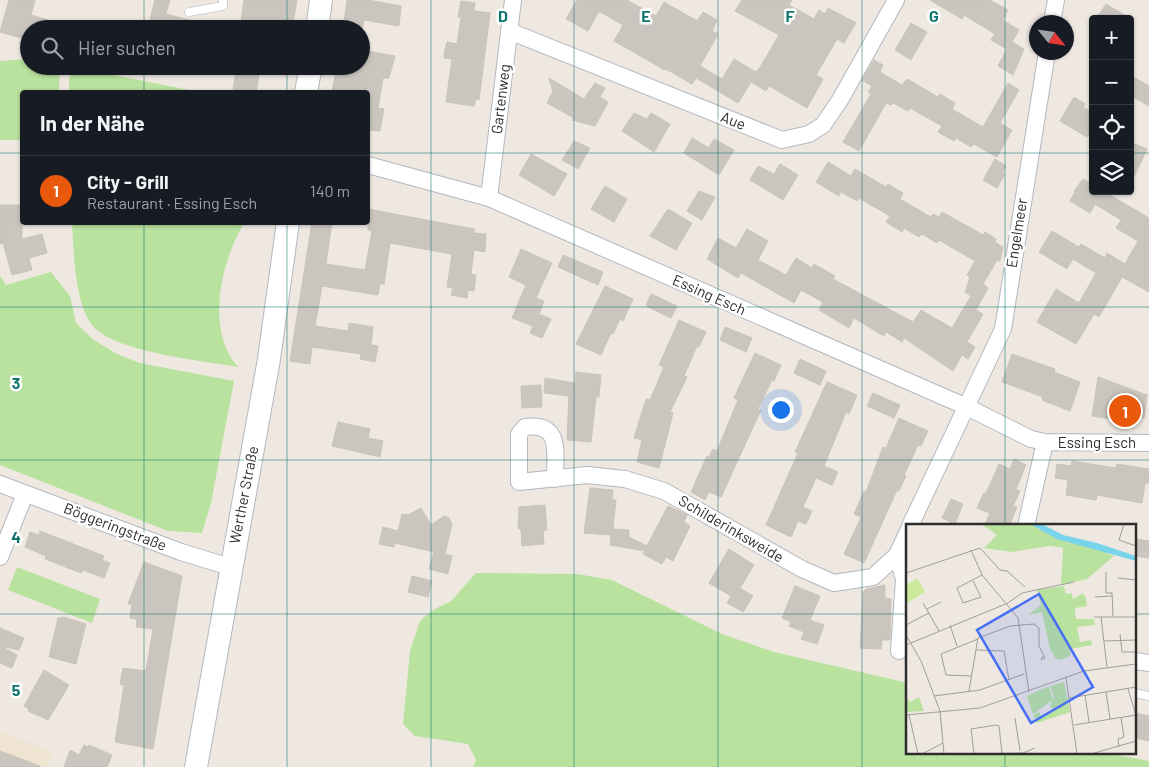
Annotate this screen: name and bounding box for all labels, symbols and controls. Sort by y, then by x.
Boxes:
text: D [498,6,508,25]
text: E [641,6,651,25]
text: F [786,6,795,25]
text: G [929,6,939,25]
north arrow [1029,15,1074,60]
map controls [1089,15,1134,195]
button: + [1089,15,1134,60]
search box [20,20,370,75]
icon: search [38,34,66,62]
text: Hier suchen [78,36,176,59]
button: − [1089,60,1134,105]
street label: Gartenweg [487,63,513,135]
button: locate [1089,105,1134,150]
street label: Aue [718,107,748,133]
text: In der Nähe [40,110,145,135]
button: layers [1089,150,1134,195]
text: City - Grill [87,170,169,193]
text: 1 [53,181,59,200]
text: 140 m [310,181,350,200]
text: Restaurant · Essing Esch [87,193,257,212]
street label: Engelmeer [1002,196,1030,269]
street label: Essing Esch [670,270,749,318]
text: 3 [12,373,20,392]
pin: 1 [1109,392,1141,430]
your location [768,397,794,423]
street label: Essing Esch [1058,433,1136,451]
street label: Werther Straße [225,444,261,545]
street label: Schilderinksweide [676,491,787,565]
street label: Böggeringstraße [61,498,169,554]
inset map [906,524,1136,754]
text: 4 [11,527,21,546]
text: 5 [12,680,21,699]

